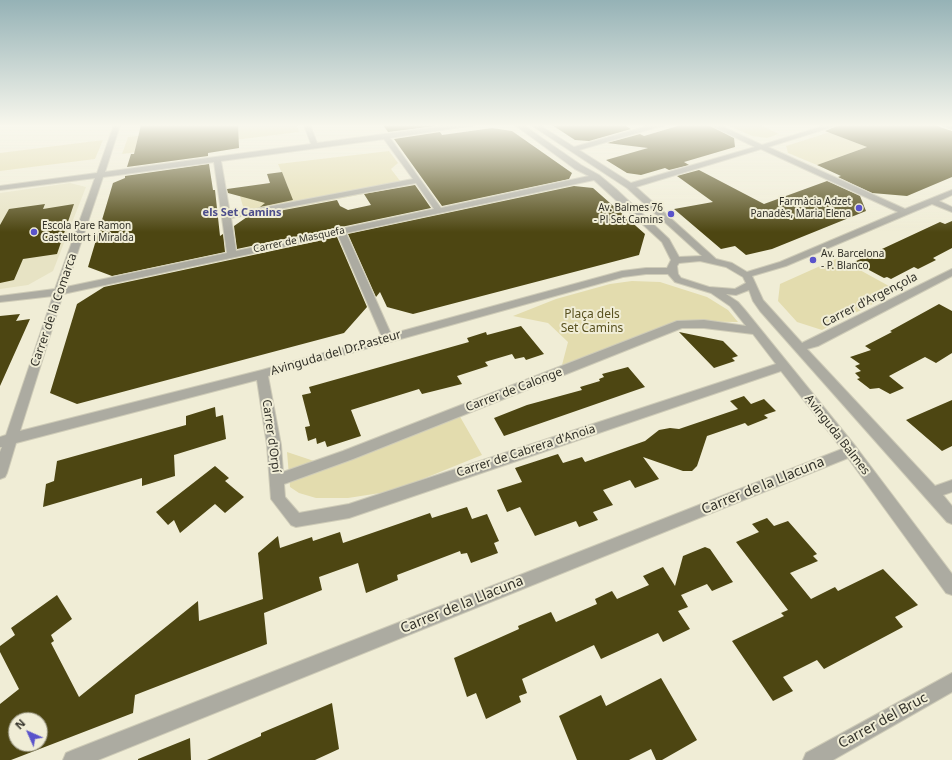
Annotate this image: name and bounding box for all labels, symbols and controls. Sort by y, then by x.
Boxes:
place label: Farmàcia Adzet Panadès, Maria Elena [751,196,851,220]
place label: Av. Balmes 76 - Pl Set Camins [594,202,663,226]
marker: Farmàcia Adzet Panadès, Maria Elena [854,203,864,213]
district label: els Set Camins [203,206,281,220]
marker: Av. Balmes 76 - Pl Set Camins [666,209,676,219]
place label: Escola Pare Ramon Castelltort i Miralda [42,220,134,244]
street label: Carrer de Masquefa [252,224,346,256]
marker: Escola Pare Ramon Castelltort i Miralda [29,227,39,237]
place label: Av. Barcelona - P. Blanco [821,248,884,272]
street label: Carrer de la Comarca [28,251,80,369]
marker: Av. Barcelona - P. Blanco [808,255,818,265]
street label: Carrer d'Argençola [820,270,920,330]
park label: Plaça dels Set Camins [561,308,623,336]
street label: Avinguda del Dr.Pasteur [269,327,403,379]
street label: Carrer de Calonge [464,365,564,415]
street label: Avinguda Balmes [801,392,873,478]
street label: Carrer d'Orpí [259,398,283,474]
street label: Carrer de Cabrera d'Anoia [455,422,597,480]
street label: Carrer de la Llacuna [699,454,827,518]
street label: Carrer de la Llacuna [398,573,526,637]
street label: Carrer del Bruc [835,690,931,752]
north arrow [8,712,48,752]
text: N [11,715,28,732]

